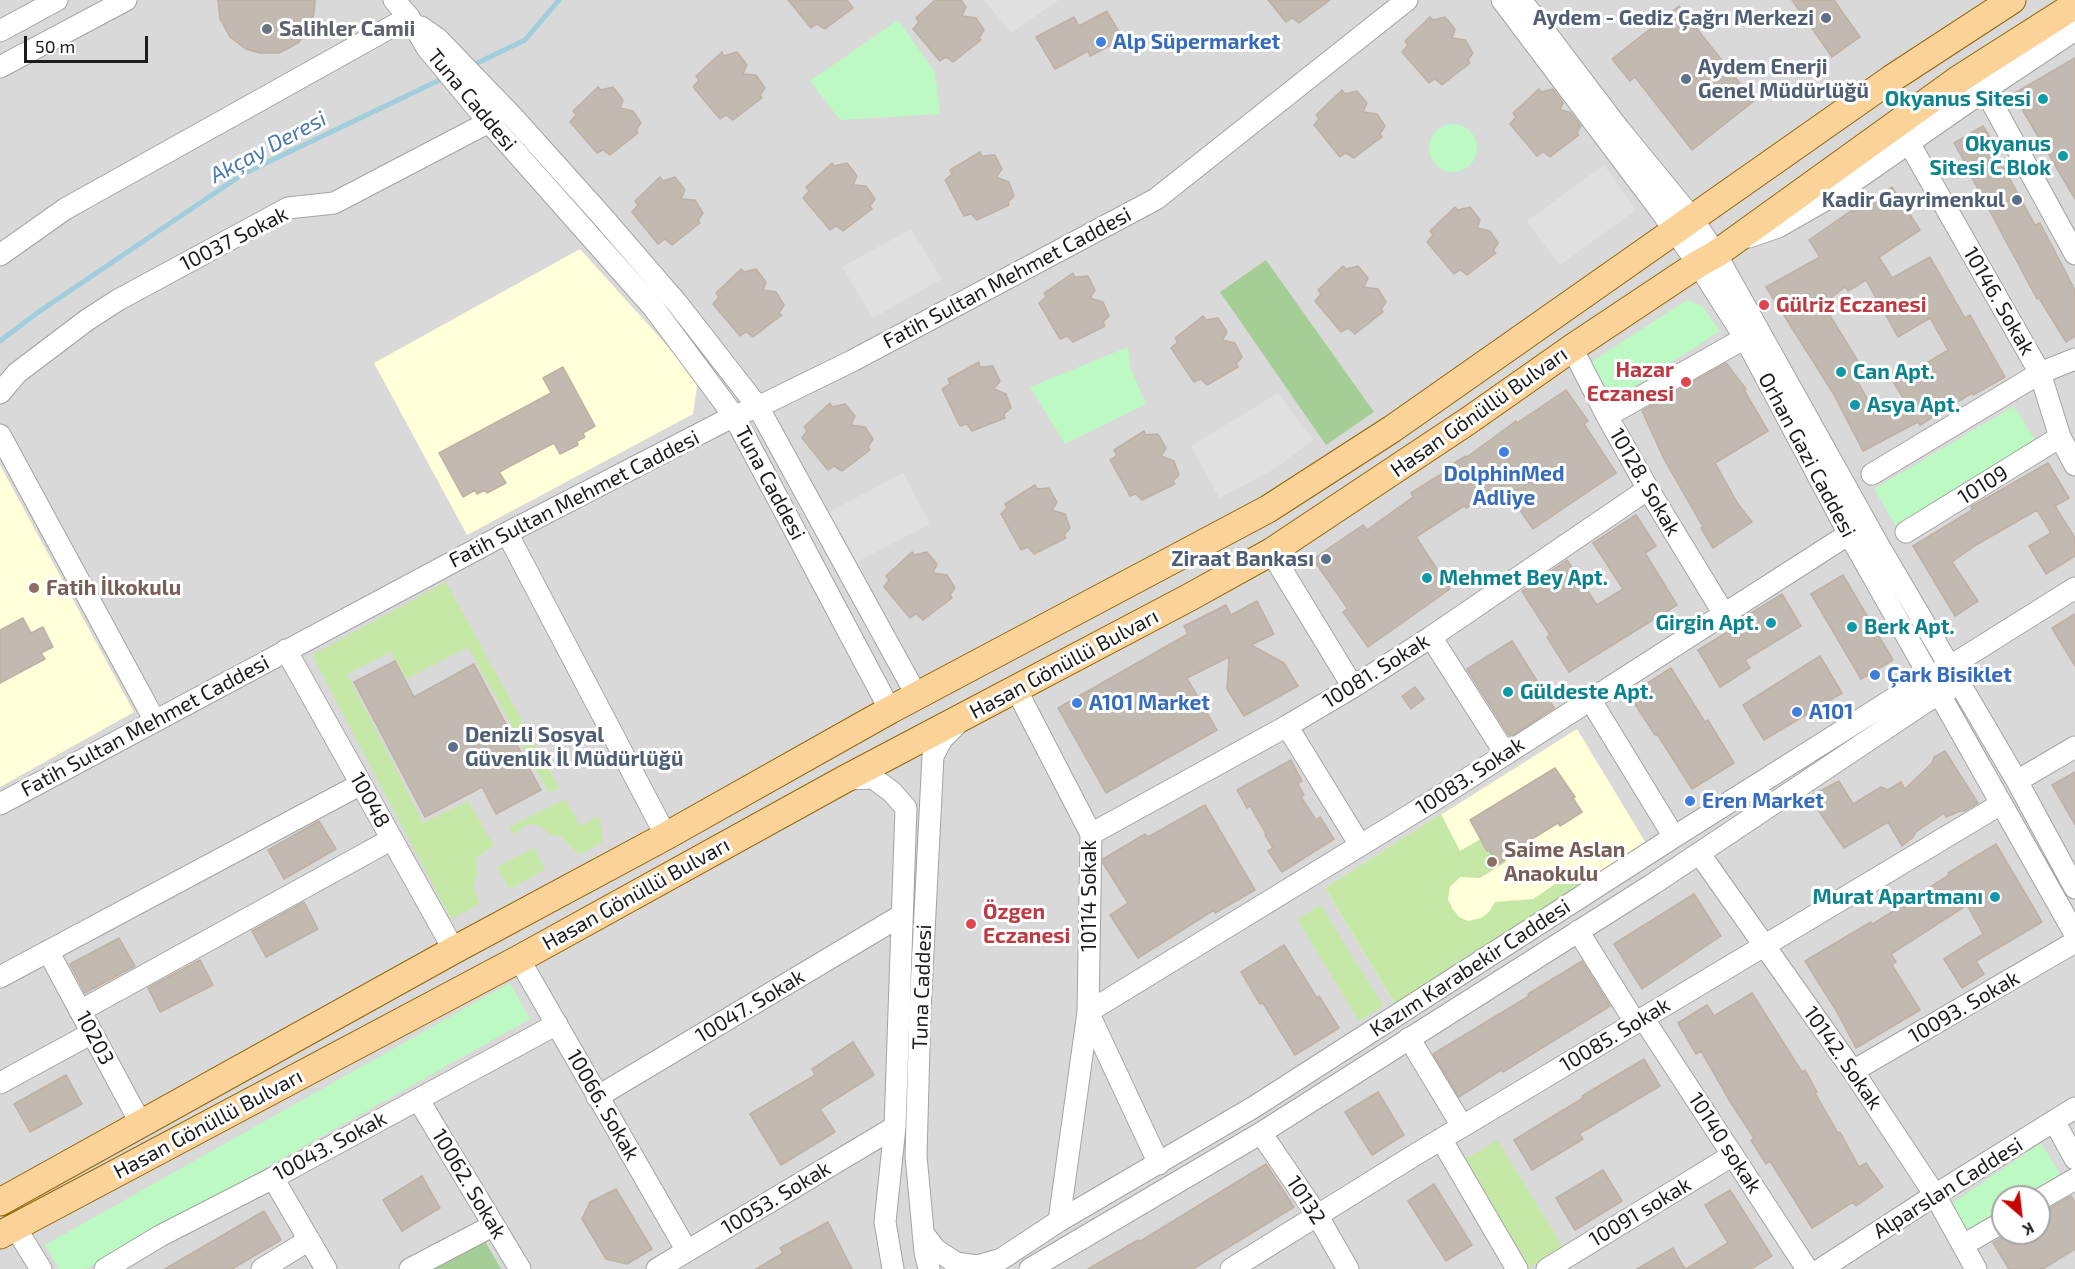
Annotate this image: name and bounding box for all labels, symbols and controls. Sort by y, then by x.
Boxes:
place label: Aydem - Gediz Çağrı Merkezi [1533,5,1814,31]
marker: Aydem - Gediz Çağrı Merkezi [1819,11,1833,25]
place label: Salihler Camii [279,16,415,42]
marker: Salihler Camii [260,22,274,36]
scale bar [27,24,152,62]
place label: Alp Süpermarket [1113,29,1280,55]
text: 50 m [35,35,75,57]
marker: Alp Süpermarket [1094,35,1108,49]
street label: Tuna Caddesi [422,44,522,156]
place label: Aydem Enerji Genel Müdürlüğü [1698,54,1869,104]
marker: Aydem Enerji Genel Müdürlüğü [1679,72,1693,86]
place label: Okyanus Sitesi [1885,86,2031,112]
marker: Okyanus Sitesi [2036,92,2050,106]
water label: Akçay Deresi [205,105,331,189]
place label: Okyanus Sitesi C Blok [1930,131,2051,181]
marker: Okyanus Sitesi C Blok [2056,149,2070,163]
place label: Kadir Gayrimenkul [1822,187,2005,213]
marker: Kadir Gayrimenkul [2010,193,2024,207]
street label: 10037 Sokak [176,201,292,277]
street label: Fatih Sultan Mehmet Caddesi [878,202,1136,354]
street label: 10146. Sokak [1958,243,2040,359]
place label: Gülriz Eczanesi [1776,292,1926,318]
marker: Gülriz Eczanesi [1757,298,1771,312]
street label: Hasan Gönüllü Bulvarı [1386,341,1572,483]
place label: Hazar Eczanesi [1587,357,1674,407]
place label: Can Apt. [1853,359,1935,385]
marker: Can Apt. [1834,365,1848,379]
street label: Orhan Gazi Caddesi [1753,368,1861,542]
marker: Hazar Eczanesi [1679,375,1693,389]
place label: Asya Apt. [1867,392,1960,418]
marker: Asya Apt. [1848,398,1862,412]
street label: Tuna Caddesi [729,422,811,544]
street label: 10128. Sokak [1604,424,1686,540]
street label: Fatih Sultan Mehmet Caddesi [445,425,703,573]
marker: DolphinMed Adliye [1497,445,1511,459]
street label: 10109 [1953,460,2013,510]
place label: DolphinMed Adliye [1444,461,1564,511]
place label: Ziraat Bankası [1171,546,1314,572]
marker: Ziraat Bankası [1319,552,1333,566]
place label: Mehmet Bey Apt. [1439,565,1608,591]
marker: Mehmet Bey Apt. [1420,571,1434,585]
place label: Fatih İlkokulu [46,575,181,601]
marker: Fatih İlkokulu [27,581,41,595]
street label: Hasan Gönüllü Bulvarı [965,604,1163,724]
place label: Girgin Apt. [1655,610,1759,636]
place label: Berk Apt. [1864,614,1955,640]
marker: Girgin Apt. [1764,616,1778,630]
marker: Berk Apt. [1845,620,1859,634]
street label: 10081. Sokak [1318,628,1434,714]
street label: Fatih Sultan Mehmet Caddesi [16,650,274,802]
place label: Çark Bisiklet [1887,662,2012,688]
marker: Çark Bisiklet [1868,668,1882,682]
place label: Güldeste Apt. [1520,679,1654,705]
marker: Güldeste Apt. [1501,685,1515,699]
place label: A101 Market [1089,690,1210,716]
marker: A101 Market [1070,696,1084,710]
place label: A101 [1809,699,1853,725]
marker: A101 [1790,705,1804,719]
place label: Denizli Sosyal Güvenlik İl Müdürlüğü [465,722,683,772]
street label: 10083. Sokak [1411,732,1529,820]
marker: Denizli Sosyal Güvenlik İl Müdürlüğü [446,740,460,754]
street label: 10048 [345,768,395,832]
place label: Eren Market [1702,788,1824,814]
marker: Eren Market [1683,794,1697,808]
street label: Hasan Gönüllü Bulvarı [538,832,734,956]
place label: Saime Aslan Anaokulu [1504,837,1625,887]
street label: 10114 Sokak [1076,840,1102,952]
marker: Saime Aslan Anaokulu [1485,855,1499,869]
place label: Murat Apartmanı [1813,884,1983,910]
marker: Murat Apartmanı [1988,890,2002,904]
street label: Kazım Karabekir Caddesi [1365,894,1575,1042]
place label: Özgen Eczanesi [983,899,1070,949]
marker: Özgen Eczanesi [964,917,978,931]
street label: Tuna Caddesi [907,924,937,1050]
street label: 10047. Sokak [691,964,809,1048]
street label: 10093. Sokak [1904,965,2024,1049]
street label: 10085. Sokak [1555,992,1675,1078]
street label: 10142. Sokak [1798,1002,1888,1114]
street label: 10203 [70,1007,120,1069]
street label: 10066. Sokak [561,1045,645,1165]
street label: Hasan Gönüllü Bulvarı [109,1064,307,1184]
street label: 10140 sokak [1683,1088,1767,1198]
street label: 10043. Sokak [269,1106,391,1186]
street label: 10062. Sokak [426,1125,512,1243]
street label: Alparslan Caddesi [1869,1132,2027,1244]
street label: 10053. Sokak [717,1156,835,1240]
street label: 10132 [1281,1171,1331,1229]
street label: 10091 sokak [1585,1172,1695,1252]
north arrow [1991,1185,2051,1245]
text: K [2020,1219,2038,1240]

